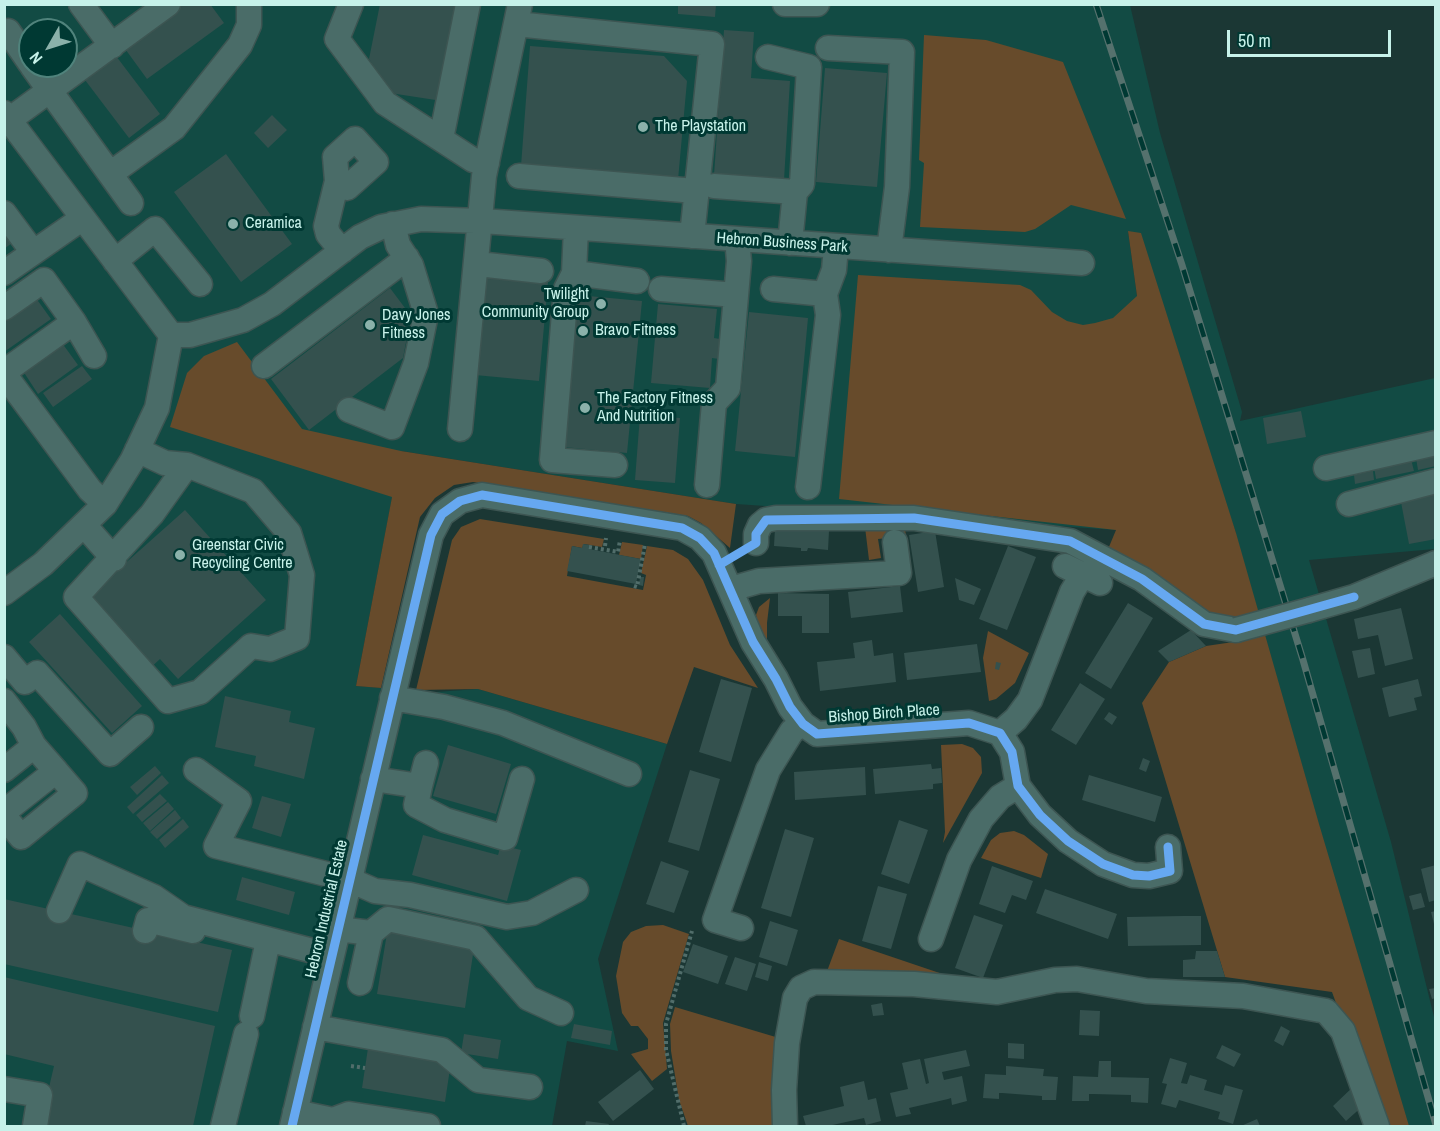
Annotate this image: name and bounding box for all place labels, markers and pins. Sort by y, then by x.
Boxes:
place label: The Playstation [655,117,746,137]
marker: The Playstation [636,120,650,134]
place label: Ceramica [245,214,302,234]
marker: Ceramica [226,217,240,231]
place label: Twilight Community Group [482,285,589,323]
marker: Twilight Community Group [594,297,608,311]
place label: Davy Jones Fitness [382,306,451,344]
marker: Davy Jones Fitness [363,318,377,332]
place label: Bravo Fitness [595,321,676,341]
marker: Bravo Fitness [576,324,590,338]
place label: The Factory Fitness And Nutrition [597,389,713,427]
marker: The Factory Fitness And Nutrition [578,401,592,415]
place label: Greenstar Civic Recycling Centre [192,536,293,574]
marker: Greenstar Civic Recycling Centre [173,548,187,562]

